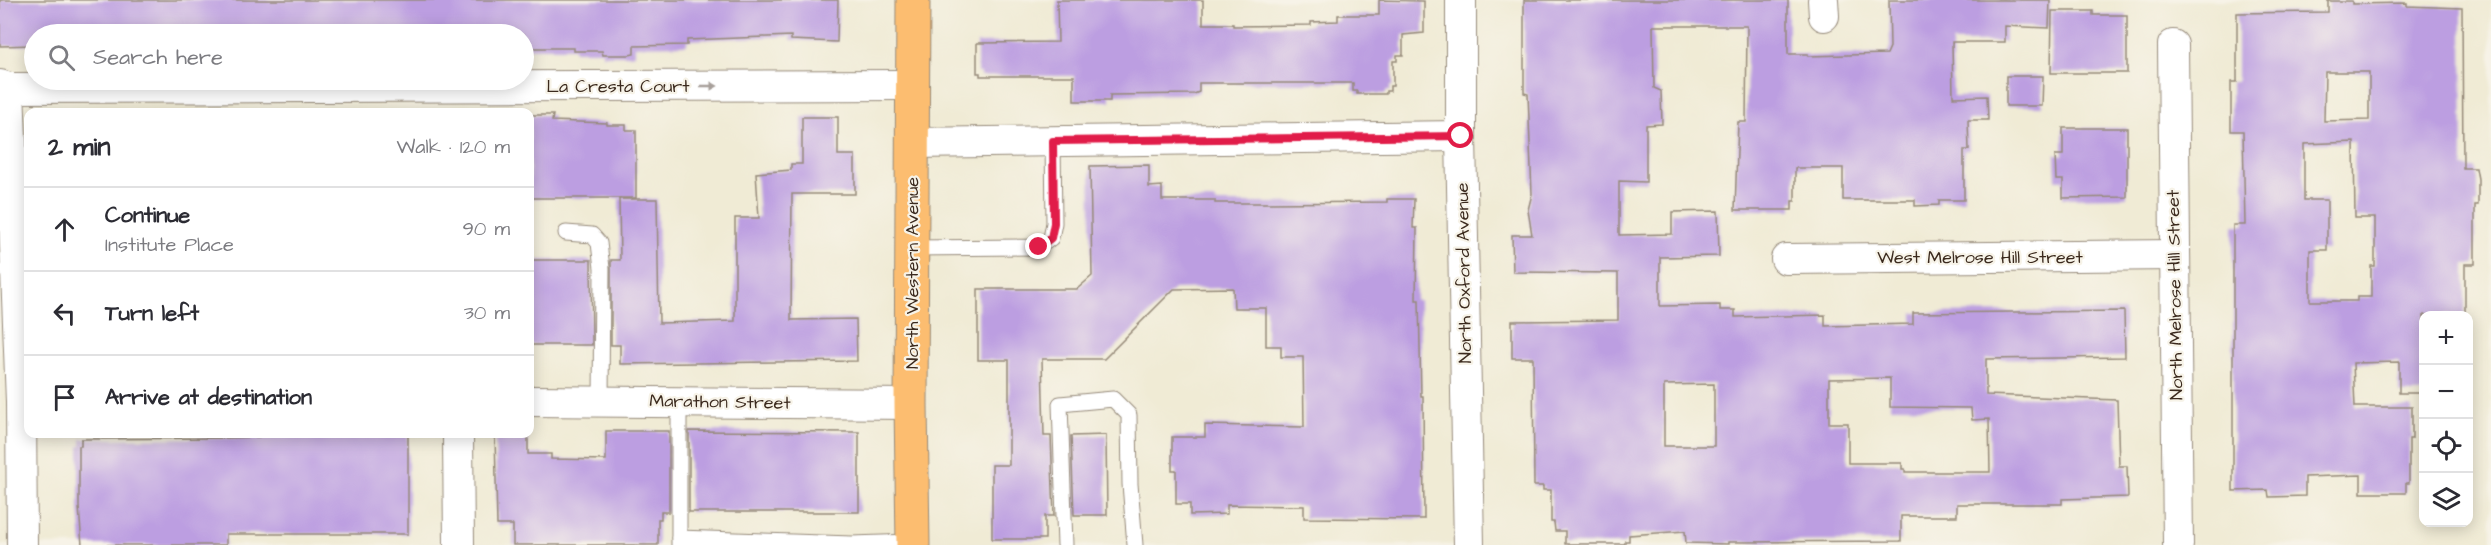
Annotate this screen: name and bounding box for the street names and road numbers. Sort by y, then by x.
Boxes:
street label: La Cresta Court [546,74,690,99]
street label: North Western Avenue [900,177,925,369]
street label: North Oxford Avenue [1450,182,1478,364]
street label: North Melrose Hill Street [2161,189,2189,400]
street label: West Melrose Hill Street [1877,245,2084,270]
street label: Marathon Street [649,388,792,416]

